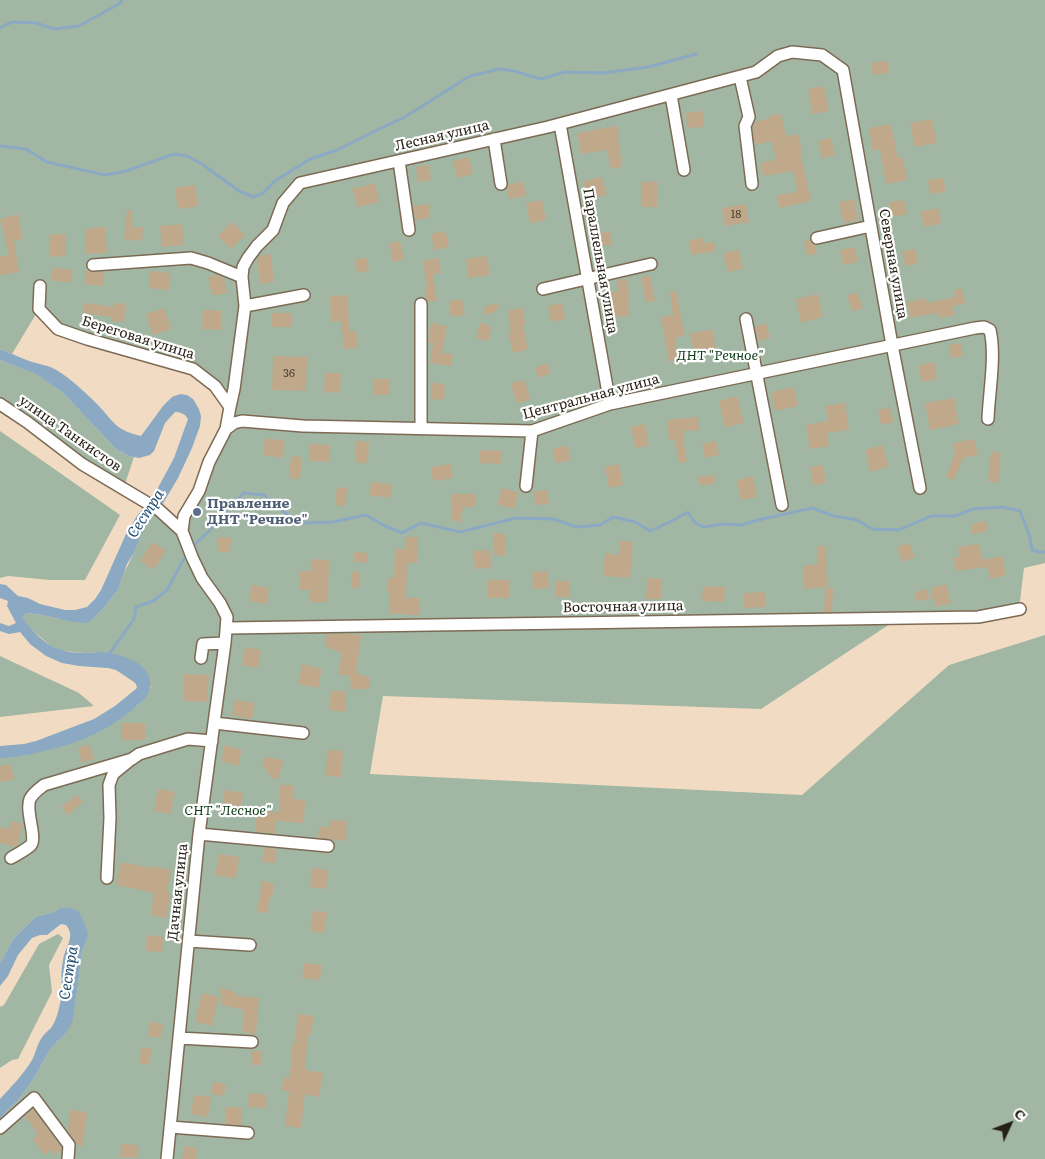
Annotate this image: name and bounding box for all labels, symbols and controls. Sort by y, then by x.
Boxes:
street label: Лесная улица [393,117,491,155]
street label: Параллельная улица [579,187,621,335]
street label: Северная улица [875,207,911,321]
house number: 18 [731,208,741,222]
street label: Береговая улица [80,313,196,363]
park label: ДНТ "Речное" [676,348,764,364]
house number: 36 [283,367,295,381]
street label: Центральная улица [521,371,661,423]
street label: улица Танкистов [16,392,124,476]
water label: Сестра [124,486,168,542]
place label: Правление ДНТ "Речное" [207,496,308,528]
marker: Правление ДНТ "Речное" [191,506,203,518]
street label: Восточная улица [562,598,684,616]
park label: СНТ "Лесное" [184,803,272,819]
street label: Дачная улица [165,843,191,941]
water label: Сестра [56,945,82,1001]
north arrow [985,1099,1035,1149]
text: С [1010,1103,1032,1124]

